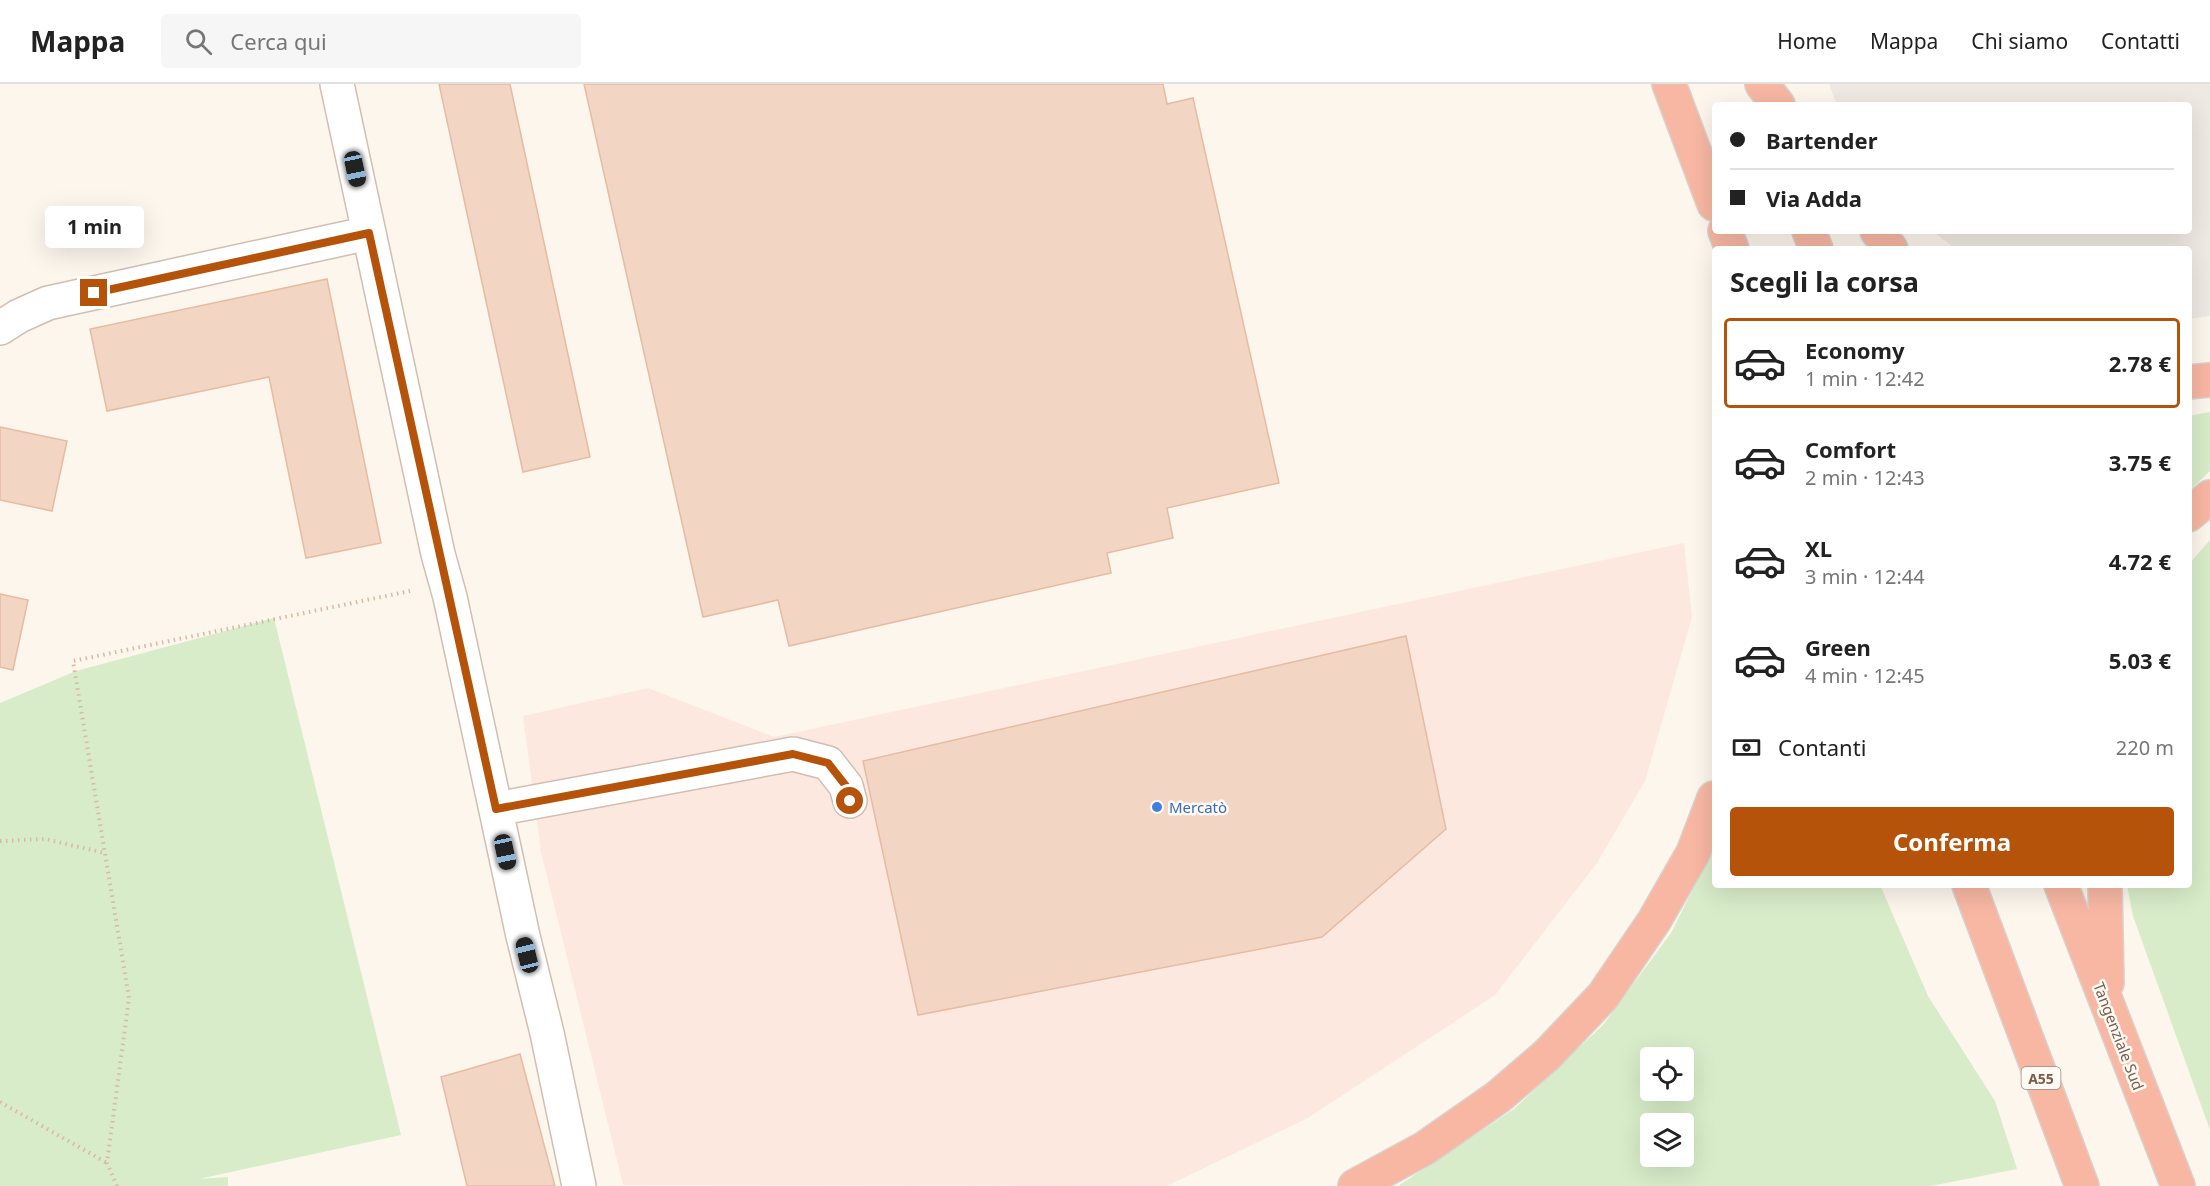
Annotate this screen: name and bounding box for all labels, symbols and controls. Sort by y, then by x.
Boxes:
search box [161,14,581,68]
text: Mappa [30,22,125,60]
icon: search [182,25,215,58]
text: Cerca qui [230,26,327,56]
text: Home [1777,27,1837,55]
text: Mappa [1870,27,1938,55]
text: Chi siamo [1971,27,2068,55]
text: Contatti [2101,27,2180,55]
text: Bartender [1766,125,1878,155]
car [342,150,368,188]
text: Via Adda [1766,183,1862,213]
callout: 1 min [44,206,144,248]
text: 1 min [67,213,122,240]
text: Scegli la corsa [1730,263,1919,300]
route end [80,279,107,306]
text: Economy [1805,335,1904,365]
icon: car [1733,336,1787,390]
text: 2.78 € [2109,348,2171,378]
text: 1 min · 12:42 [1805,365,1925,392]
text: Comfort [1805,434,1896,464]
icon: car [1733,435,1787,489]
text: 3.75 € [2109,447,2171,477]
text: 2 min · 12:43 [1805,464,1925,491]
text: XL [1805,533,1832,563]
icon: car [1733,534,1787,588]
text: 4.72 € [2109,546,2171,576]
text: 3 min · 12:44 [1805,563,1925,590]
text: Green [1805,632,1871,662]
icon: car [1733,633,1787,687]
text: 5.03 € [2109,645,2171,675]
text: 4 min · 12:45 [1805,662,1925,689]
icon: cash [1730,731,1763,764]
text: Contanti [1778,732,1866,762]
text: 220 m [2116,734,2174,761]
route start [836,787,863,814]
place label: Mercatò [1169,797,1227,817]
marker: Mercatò [1150,800,1164,814]
button: Conferma [1730,807,2174,876]
car [492,833,518,871]
car [514,935,540,975]
street label: Tangenziale Sud [2089,979,2149,1093]
map controls [1640,1047,1694,1167]
button: locate [1640,1047,1694,1101]
road number: A55 [2022,1067,2060,1089]
button: layers [1640,1113,1694,1167]

